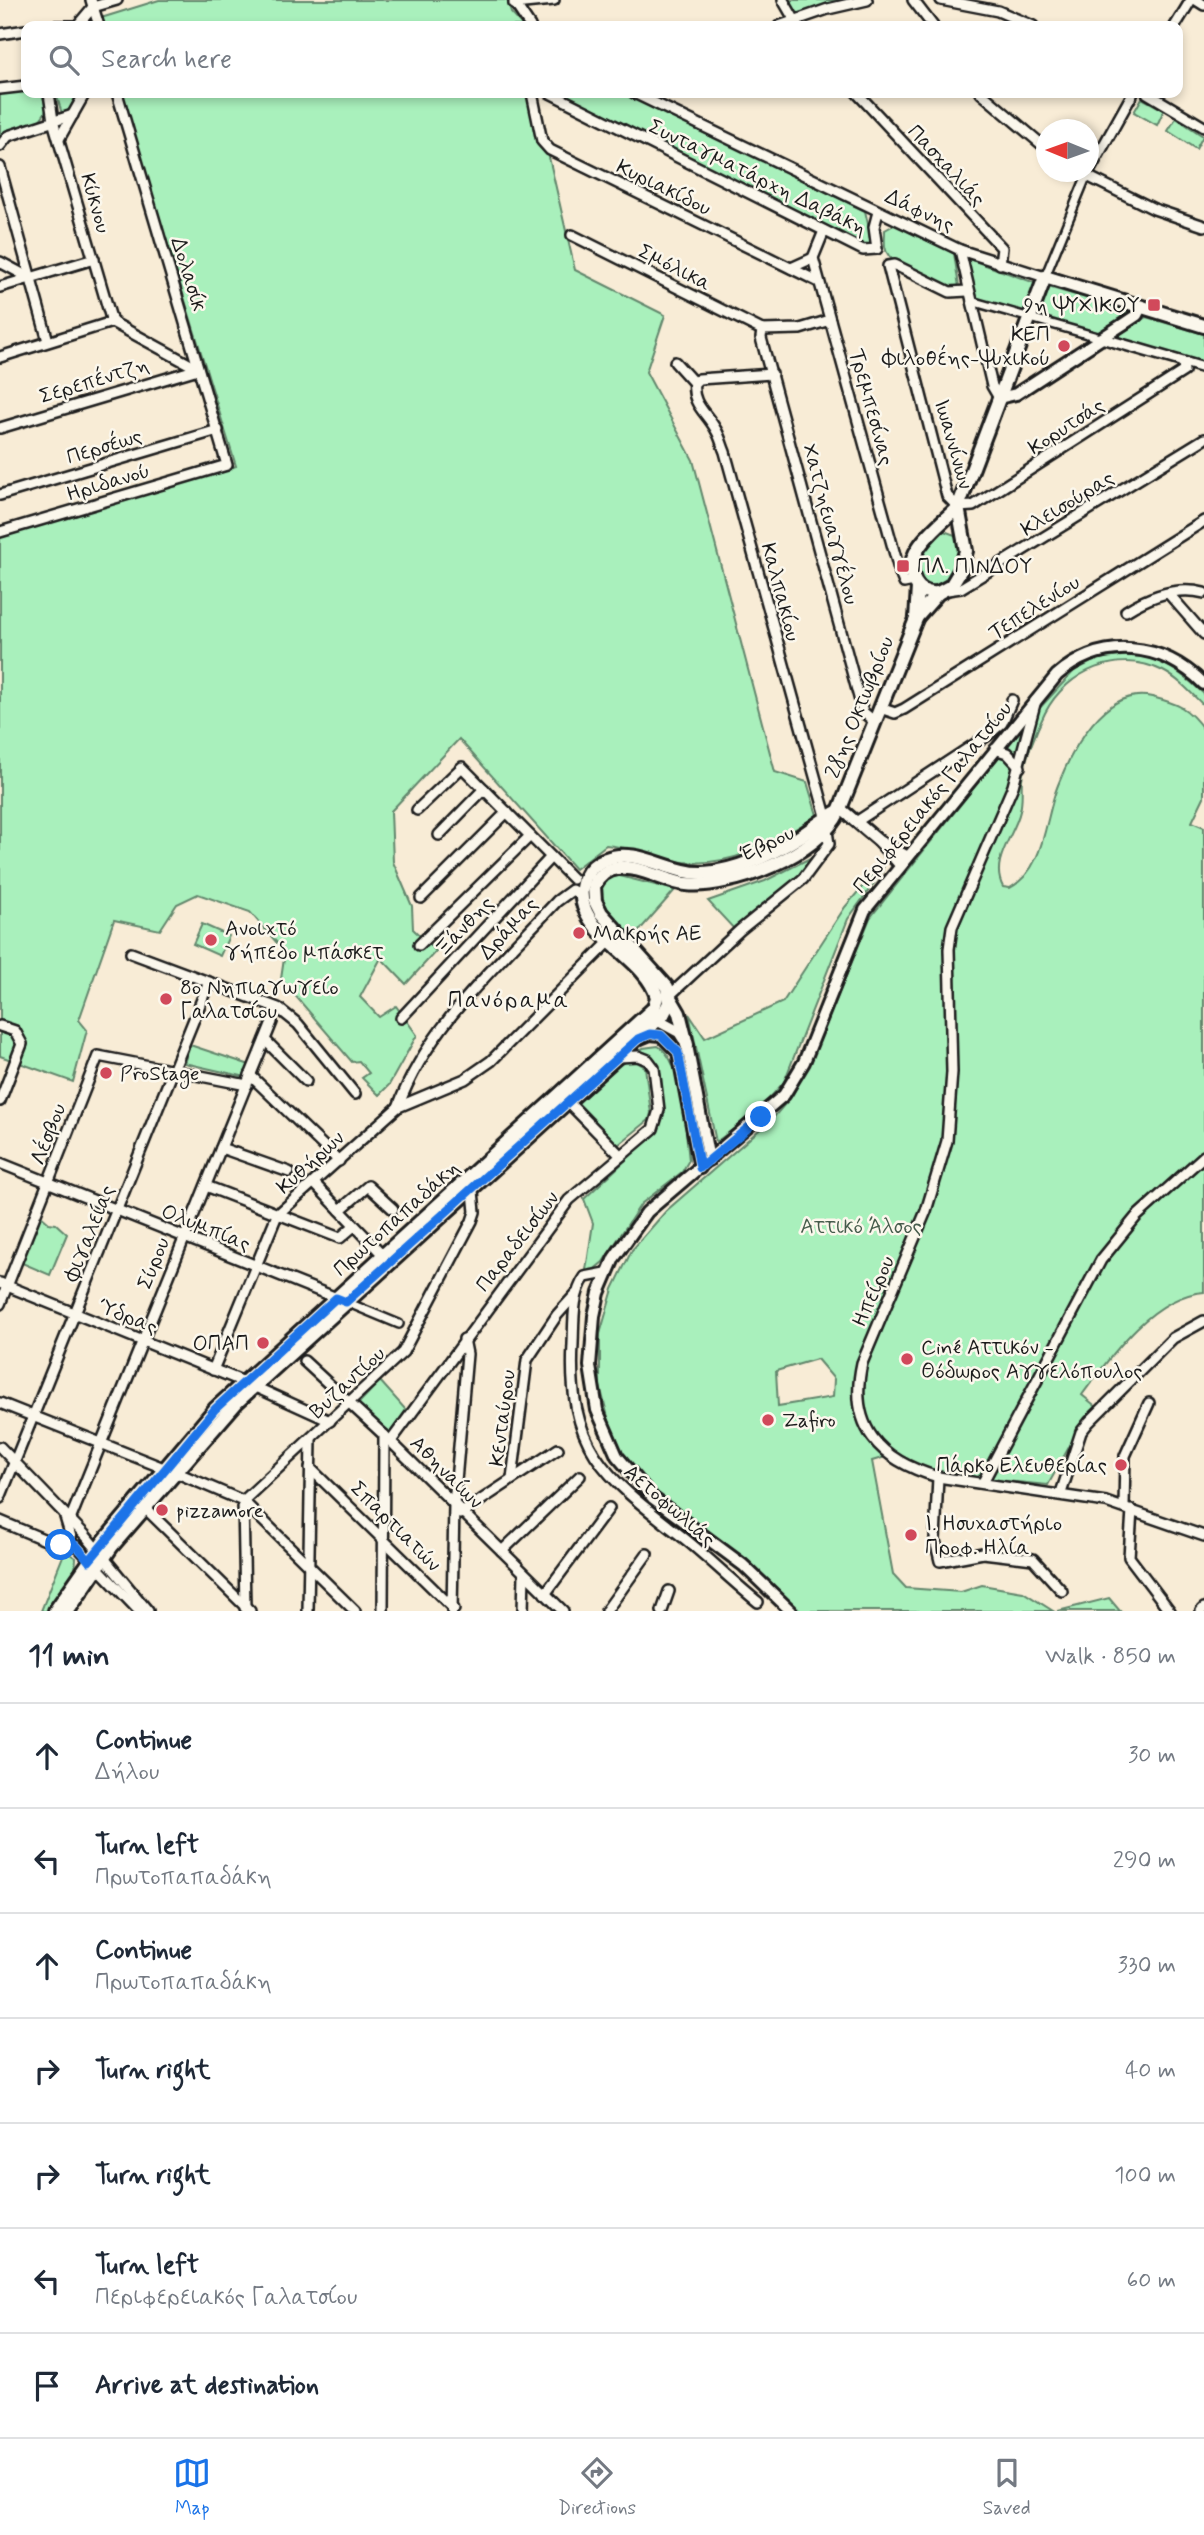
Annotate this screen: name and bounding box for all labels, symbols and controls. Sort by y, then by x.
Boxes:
search box [21,21,1183,98]
icon: search [45,41,83,79]
text: Search here [101,43,232,77]
street label: Συνταγματάρχη Δαβάκη [644,113,871,243]
street label: Πασχαλιάς [901,119,992,213]
north arrow [1036,119,1099,182]
street label: Κυριακίδου [612,153,716,223]
street label: Κύκνου [73,170,117,236]
street label: Δάφνης [880,183,959,239]
street label: Δολασίκ [164,234,213,315]
street label: Σμόλικα [633,238,716,298]
place label: 9η ΨΥΧΙΚΟΥ [1024,292,1140,320]
marker: 9η ΨΥΧΙΚΟΥ [1146,297,1162,313]
place label: ΚΕΠ Φιλοθέης-Ψυχικού [881,321,1050,373]
marker: ΚΕΠ Φιλοθέης-Ψυχικού [1056,338,1072,354]
street label: Τρεμπεσίνας [842,346,900,469]
street label: Σερεπέντζη [36,350,152,411]
street label: Κορυτσάς [1023,392,1110,462]
street label: Ιωαννίνων [927,396,979,493]
street label: Περσέως [63,421,145,472]
street label: Χατζηευαγγέλου [795,441,866,608]
street label: Ηριδανού [63,457,153,509]
street label: Κλεισούρας [1016,464,1119,544]
street label: Καλπακίου [753,540,807,645]
place label: ΠΛ. ΠΙΝΔΟΥ [917,553,1032,581]
marker: ΠΛ. ΠΙΝΔΟΥ [895,558,911,574]
street label: Τεπελενίου [984,569,1085,647]
street label: 28ης Οκτωβρίου [819,632,901,782]
street label: Περιφερειακός Γαλατσίου [847,696,1019,899]
street label: Έβρου [736,819,799,869]
street label: Ξάνθης [429,890,500,963]
street label: Δράμας [473,891,544,966]
place label: Ανοιχτό γήπεδο μπάσκετ [225,915,384,967]
place label: Μακρής ΑΕ [593,920,702,948]
marker: Μακρής ΑΕ [571,925,587,941]
marker: Ανοιχτό γήπεδο μπάσκετ [203,932,219,948]
place label: 8ο Νηπιαγωγείο Γαλατσίου [180,974,339,1026]
district label: Πανόραμα [448,986,570,1016]
marker: 8ο Νηπιαγωγείο Γαλατσίου [158,991,174,1007]
place label: ProStage [120,1060,200,1089]
marker: ProStage [98,1065,114,1081]
street label: Λέσβου [23,1099,73,1169]
route end [745,1101,776,1132]
street label: Κυθήρων [271,1125,351,1201]
street label: Πρωτοπαπαδάκη [327,1154,466,1283]
street label: Φιγαλείας [58,1181,122,1287]
street label: Παραδεισίων [470,1185,566,1298]
street label: Ολυμπίας [157,1197,254,1259]
park label: Αττικό Άλσος [800,1213,922,1241]
street label: Σύρου [131,1233,177,1293]
street label: Ηπείρου [846,1251,902,1331]
street label: Ύδρας [94,1292,162,1341]
place label: ΟΠΑΠ [193,1330,249,1358]
place label: Ciné Αττικόν - Θόδωρος Αγγελόπουλος [921,1334,1143,1386]
marker: ΟΠΑΠ [255,1335,271,1351]
street label: Βυζαντίου [304,1340,392,1425]
marker: Ciné Αττικόν - Θόδωρος Αγγελόπουλος [899,1351,915,1367]
street label: Κενταύρου [483,1368,523,1468]
place label: Zafiro [782,1407,836,1435]
marker: Zafiro [760,1412,776,1428]
street label: Αθηναίων [403,1430,489,1516]
place label: Πάρκο Ελευθερίας [936,1452,1107,1480]
marker: Πάρκο Ελευθερίας [1113,1457,1129,1473]
street label: Αετοφωλιάς [617,1458,721,1553]
street label: Σπαρτιατών [344,1475,447,1578]
place label: pizzamore [176,1497,264,1525]
marker: pizzamore [154,1502,170,1518]
place label: Ι. Ησυχαστήριο Προφ. Ηλία [925,1510,1062,1562]
marker: Ι. Ησυχαστήριο Προφ. Ηλία [903,1527,919,1543]
route start [45,1529,76,1560]
text: 11 min [28,1637,110,1676]
text: Walk · 850 m [1045,1642,1176,1672]
text: Continue [95,1724,192,1758]
icon: ahead [28,1737,66,1775]
text: 30 m [1128,1741,1176,1771]
text: Δήλου [95,1758,159,1788]
text: Turn left [95,1829,199,1863]
icon: left [28,1842,66,1880]
text: 290 m [1113,1846,1176,1876]
text: Πρωτοπαπαδάκη [95,1863,272,1893]
text: Continue [95,1934,192,1968]
icon: ahead [28,1947,66,1985]
text: 330 m [1118,1951,1176,1981]
text: Πρωτοπαπαδάκη [95,1968,272,1998]
icon: right [28,2052,66,2090]
text: Turn right [95,2054,211,2088]
text: 40 m [1125,2056,1176,2086]
icon: right [28,2157,66,2195]
text: Turn right [95,2159,211,2193]
text: 100 m [1114,2161,1176,2191]
text: Turn left [95,2249,199,2283]
icon: left [28,2262,66,2300]
text: 60 m [1127,2266,1176,2296]
text: Περιφερειακός Γαλατσίου [95,2283,357,2313]
icon: arrive [28,2367,66,2405]
text: Arrive at destination [95,2369,319,2403]
tab: Map [173,2454,211,2521]
tab: Directions [558,2454,636,2521]
tab: Saved [983,2454,1031,2521]

